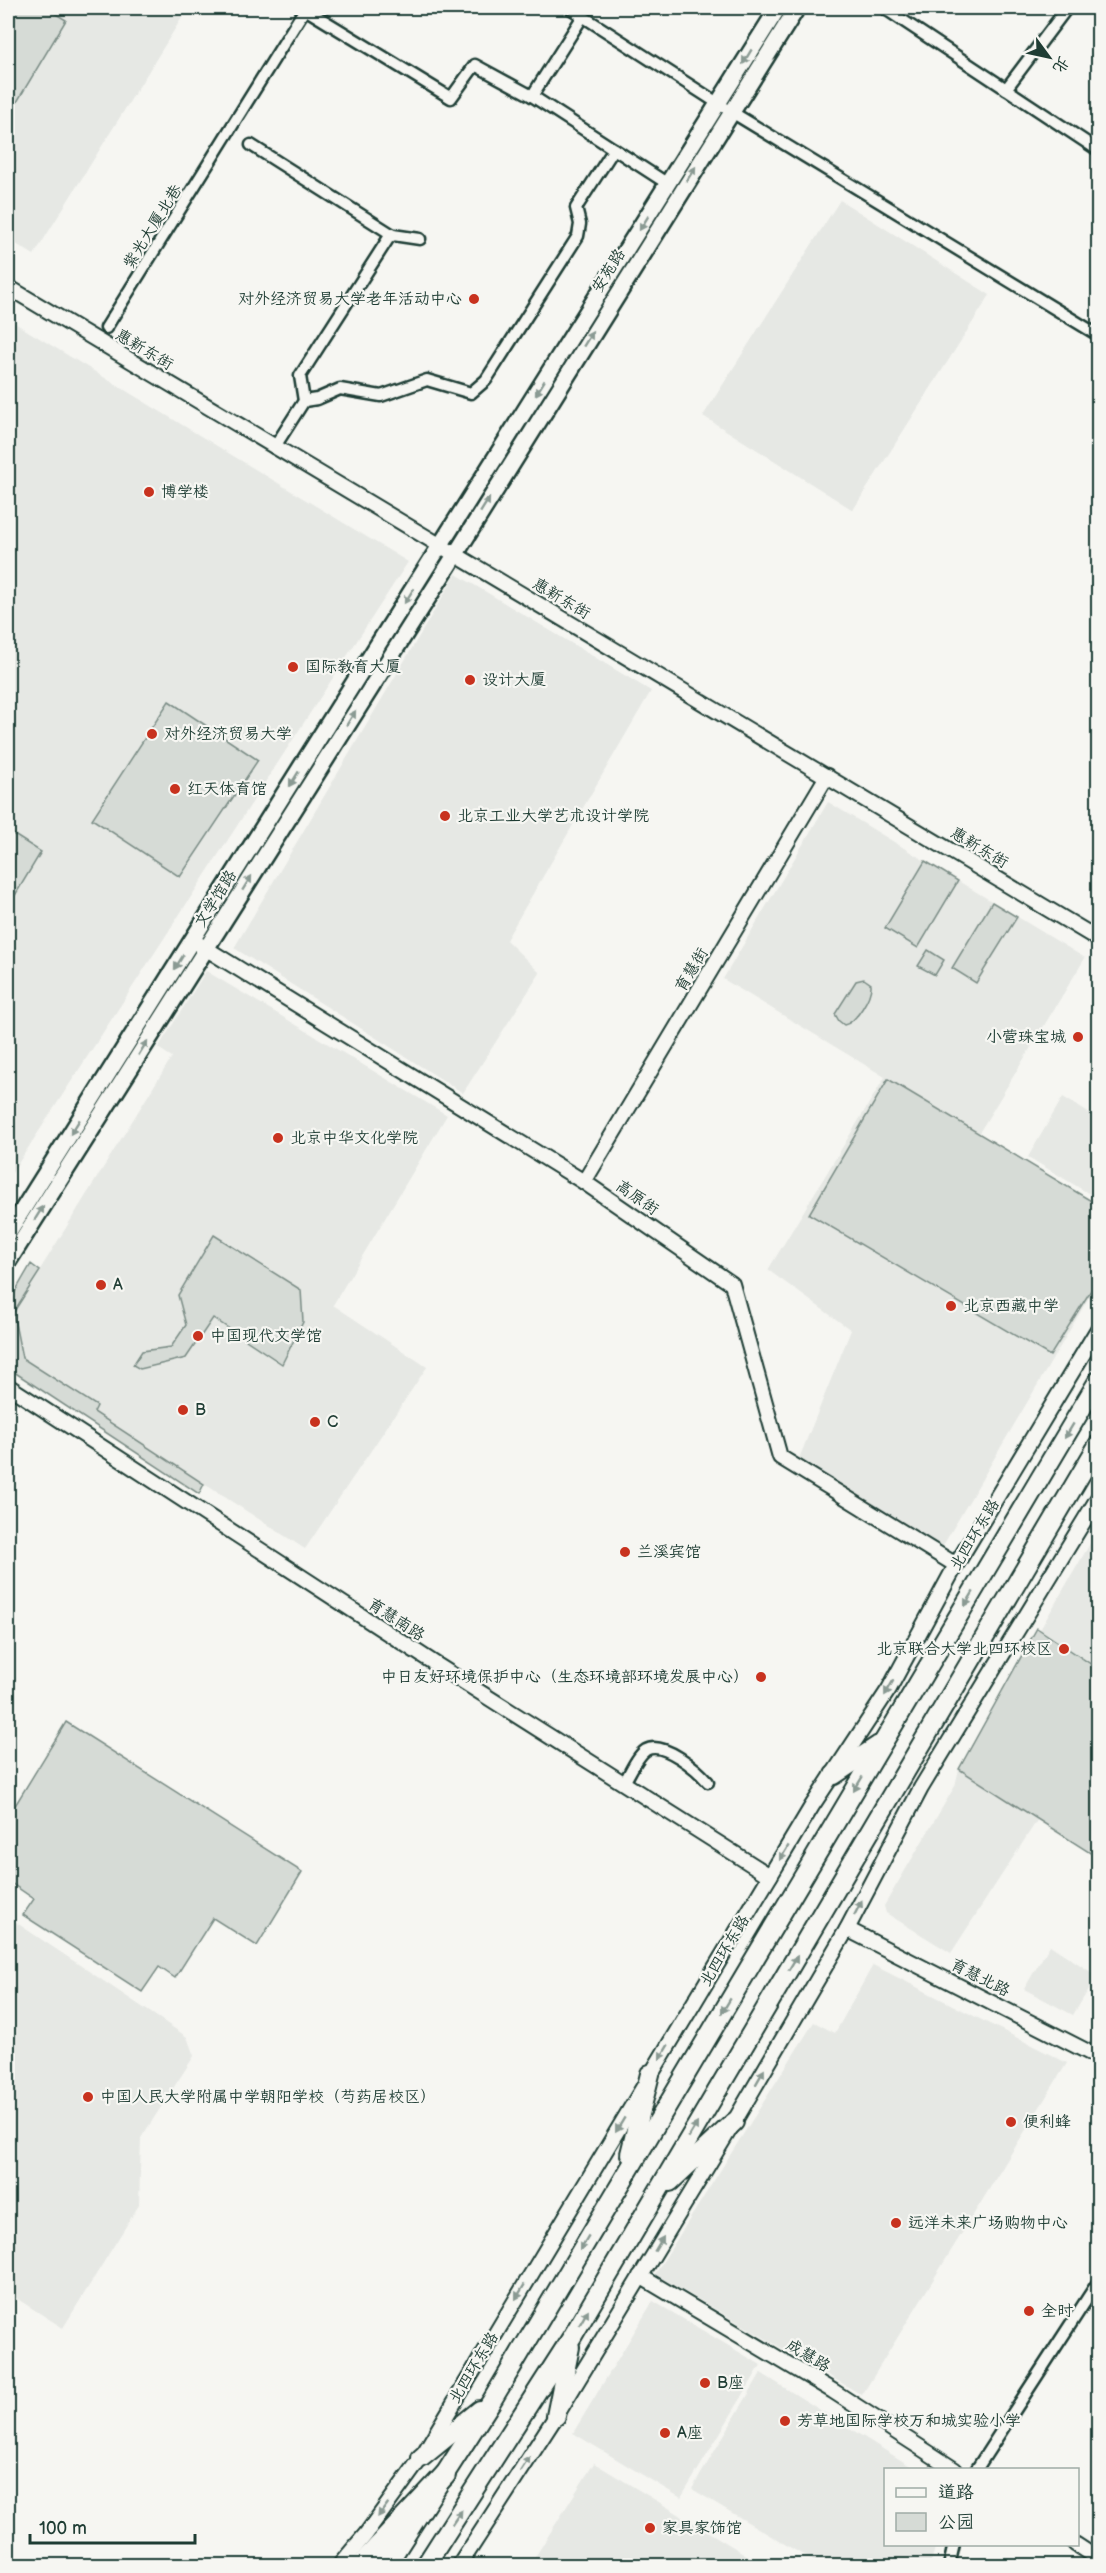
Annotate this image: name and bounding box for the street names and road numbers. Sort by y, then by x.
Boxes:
street label: 紫光大厦北巷 [120,181,186,273]
street label: 安苑路 [588,246,630,296]
street label: 惠新东街 [112,325,176,375]
street label: 惠新东街 [529,574,593,624]
street label: 惠新东街 [947,823,1011,873]
street label: 文学馆路 [191,867,241,931]
street label: 育慧街 [671,945,713,995]
street label: 高原街 [612,1176,662,1220]
street label: 北四环东路 [946,1496,1004,1574]
street label: 育慧南路 [364,1595,428,1645]
street label: 北四环东路 [696,1912,754,1990]
street label: 育慧北路 [947,1955,1013,2001]
street label: 北四环东路 [445,2329,503,2407]
street label: 成慧路 [783,2335,833,2377]

